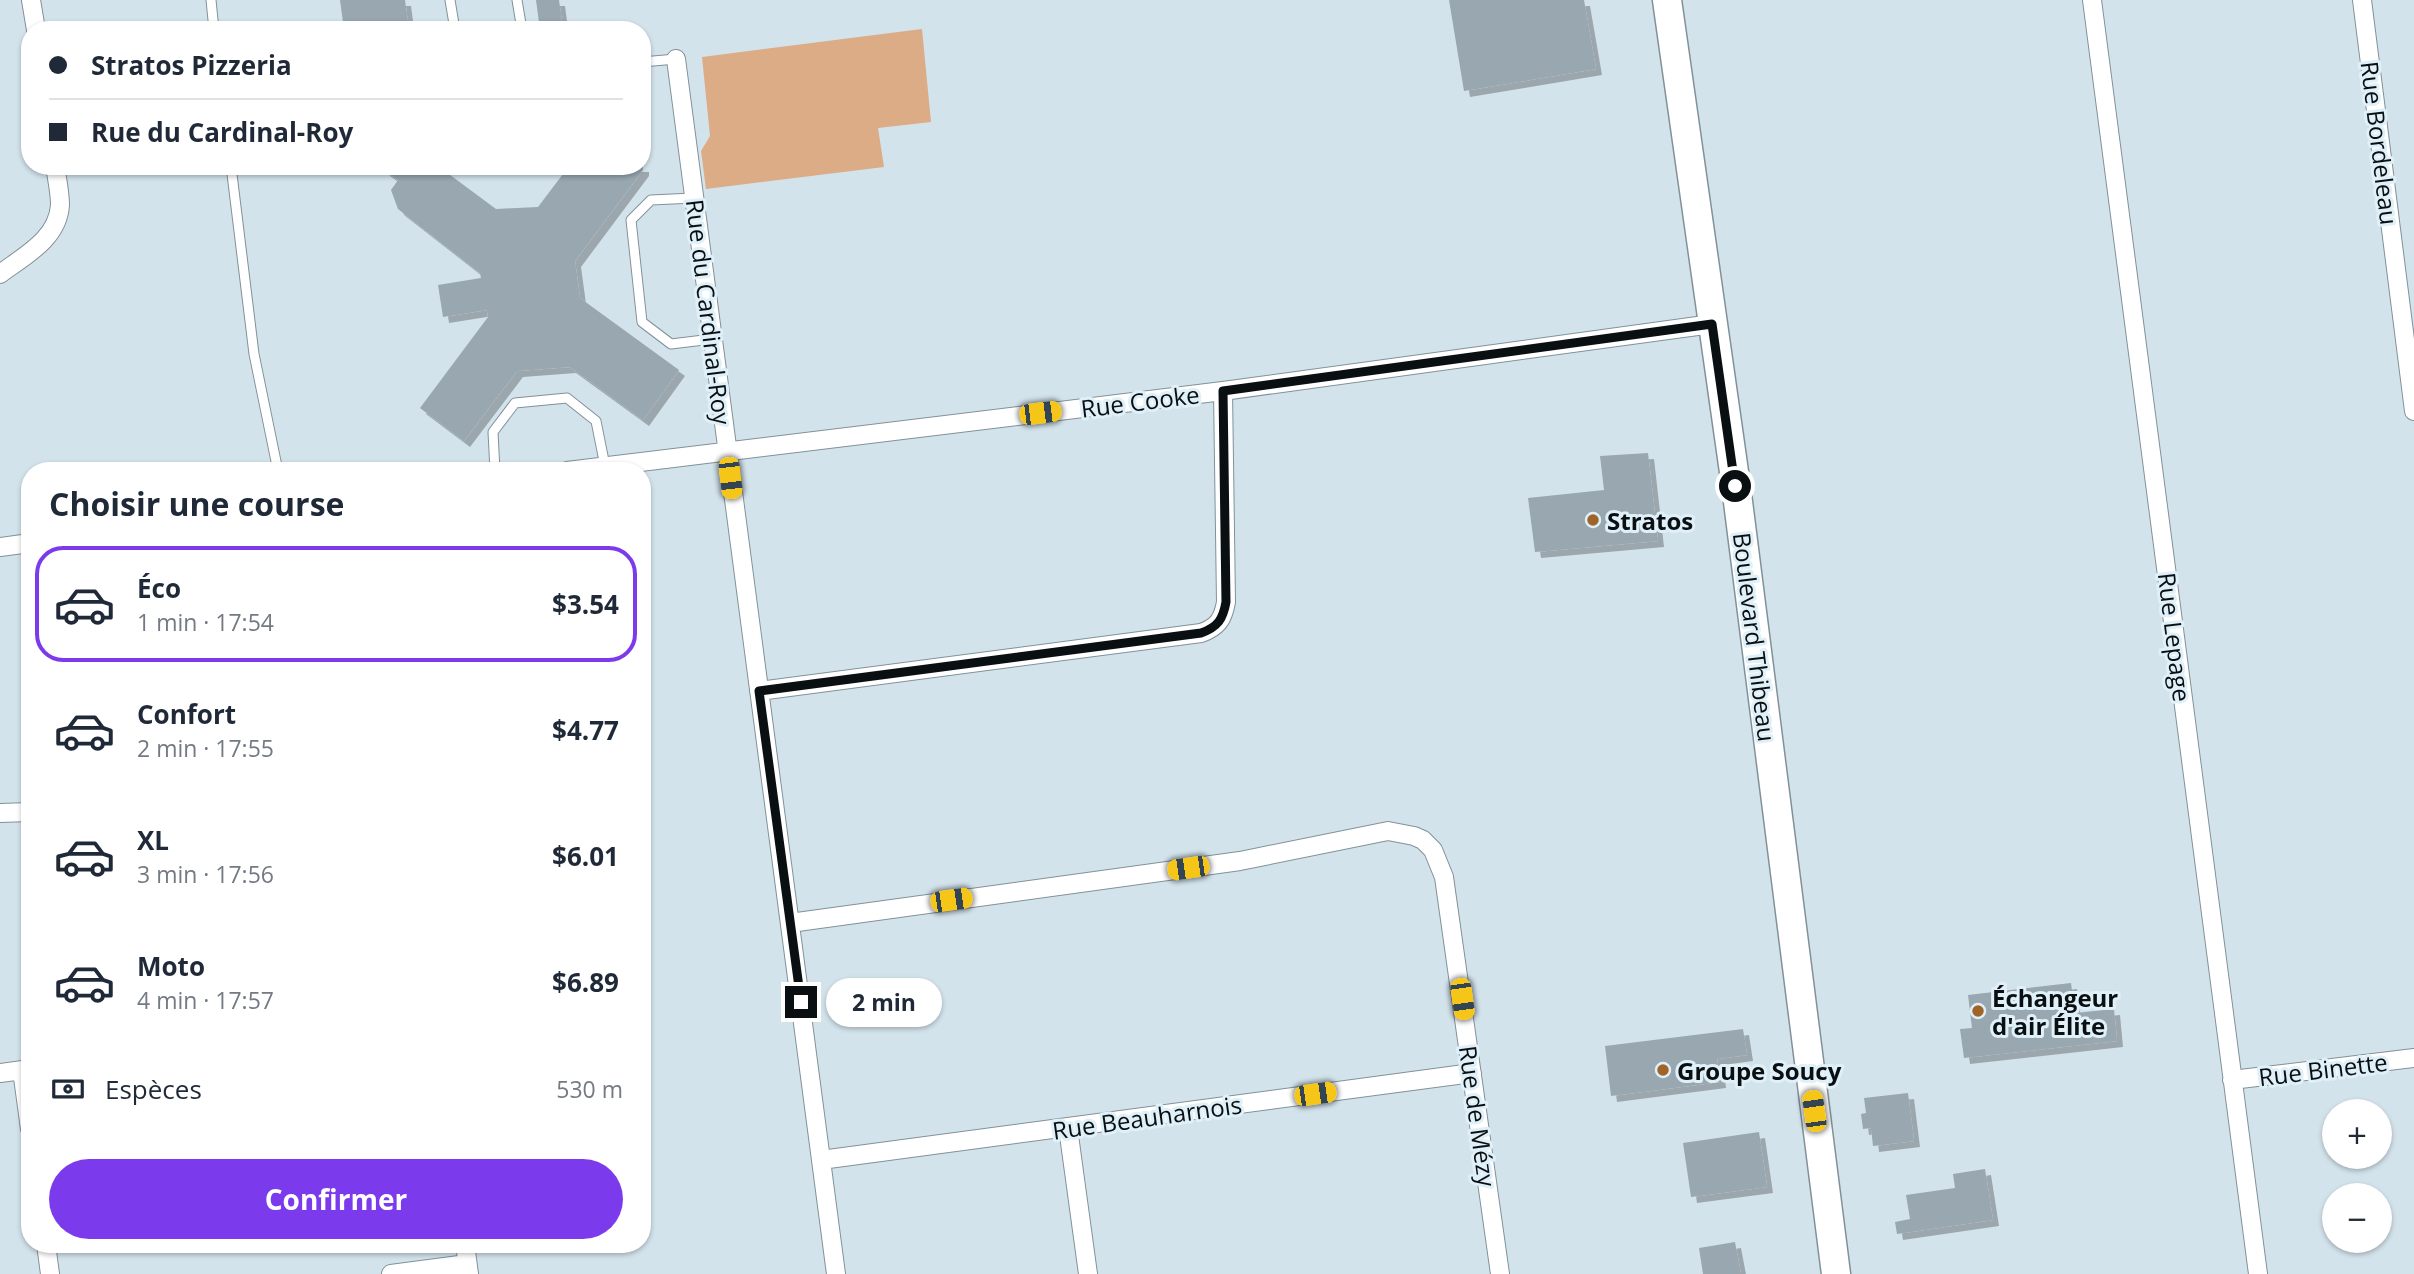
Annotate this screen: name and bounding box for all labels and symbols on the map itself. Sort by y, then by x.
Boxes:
street label: Rue Bordeleau [2354,59,2406,227]
street label: Rue du Cardinal-Roy [679,197,739,428]
street label: Rue Cooke [1079,377,1201,425]
car [1018,400,1063,426]
car [718,456,743,500]
route start [1719,470,1751,502]
place label: Stratos [1607,504,1693,537]
marker: Stratos [1585,512,1601,528]
street label: Boulevard Thibeau [1726,531,1784,743]
street label: Rue Lepage [2151,571,2199,703]
car [1166,855,1211,881]
car [929,887,974,913]
car [1449,977,1476,1021]
callout: 2 min [826,978,941,1026]
place label: Échangeur d'air Élite [1992,981,2118,1042]
route end [785,986,817,1018]
marker: Échangeur d'air Élite [1970,1003,1986,1019]
street label: Rue de Mézy [1452,1043,1504,1190]
street label: Rue Binette [2257,1045,2389,1093]
place label: Groupe Soucy [1677,1054,1842,1087]
marker: Groupe Soucy [1655,1062,1671,1078]
car [1293,1081,1338,1107]
street label: Rue Beauharnois [1050,1087,1244,1147]
car [1801,1089,1828,1133]

